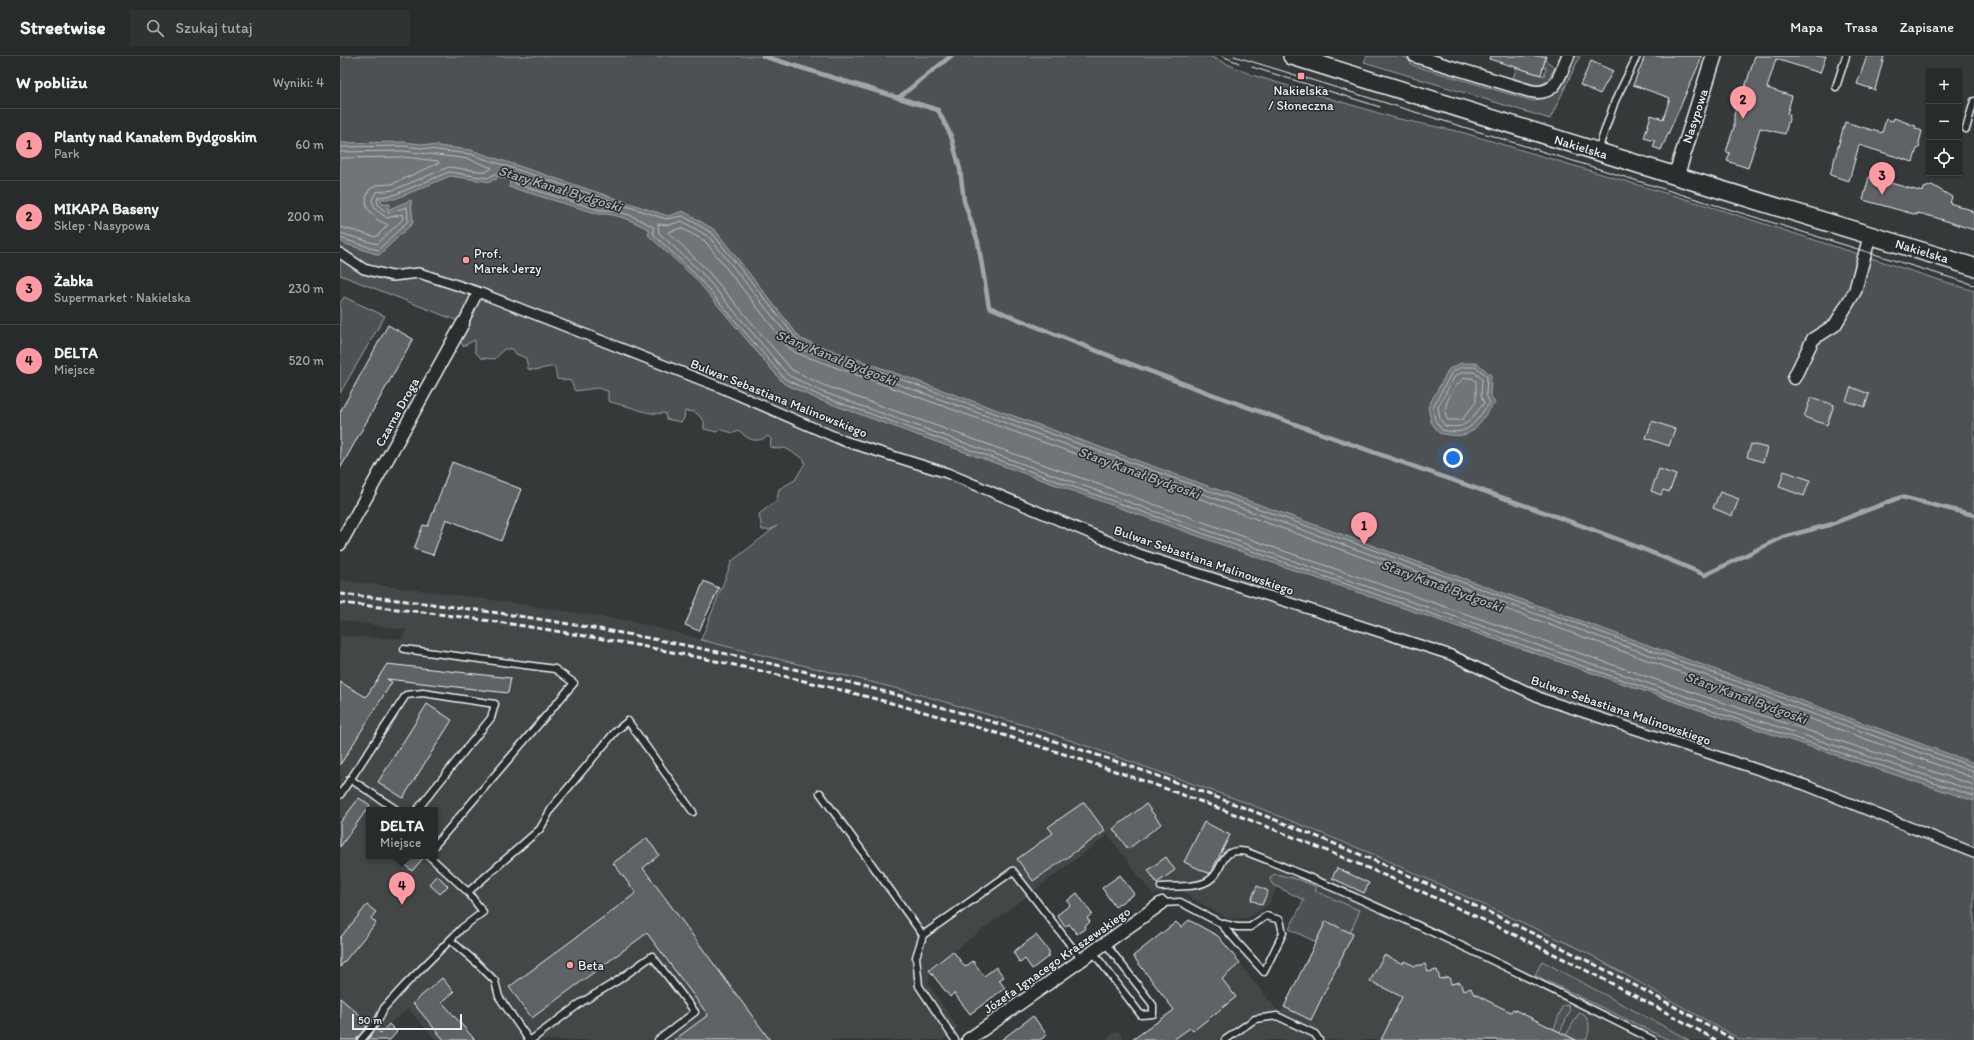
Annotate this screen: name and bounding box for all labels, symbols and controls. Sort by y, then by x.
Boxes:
search box [130,10,410,46]
text: Streetwise [20,16,106,39]
icon: search [144,17,166,39]
text: Szukaj tutaj [176,19,252,37]
text: Mapa [1790,19,1823,36]
text: Trasa [1845,19,1878,36]
text: Zapisane [1900,19,1954,36]
map controls [1926,68,1962,176]
button: + [1926,68,1962,104]
marker: Nakielska / Słoneczna [1296,71,1306,81]
text: W pobliżu [16,72,87,92]
text: Wyniki: 4 [273,75,324,90]
place label: Nakielska / Słoneczna [1268,83,1334,113]
pin: 2 [1730,86,1756,119]
street label: Nasypowa [1679,87,1711,145]
button: − [1926,104,1962,140]
text: Planty nad Kanałem Bydgoskim [54,128,257,146]
street label: Nakielska [1553,132,1610,162]
text: 1 [26,137,32,152]
text: 60 m [295,137,324,152]
button: locate [1926,140,1962,176]
text: Park [54,146,80,161]
water label: Stary Kanał Bydgoski [496,162,625,216]
pin: 3 [1869,162,1895,195]
text: MIKAPA Baseny [54,200,159,218]
text: 2 [26,209,32,224]
text: 200 m [287,209,324,224]
text: Sklep · Nasypowa [54,218,150,233]
street label: Nakielska [1894,236,1951,266]
place label: Prof. Marek Jerzy [474,246,541,276]
marker: Prof. Marek Jerzy [461,255,471,265]
text: Żabka [54,272,93,290]
text: 3 [25,281,33,296]
text: 230 m [288,281,324,296]
text: Supermarket · Nakielska [54,290,191,305]
water label: Stary Kanał Bydgoski [773,326,900,390]
text: DELTA [54,344,98,362]
text: 4 [25,353,33,368]
text: 520 m [288,353,324,368]
street label: Bulwar Sebastiana Malinowskiego [688,356,870,441]
text: Miejsce [54,362,95,377]
street label: Czarna Droga [372,375,422,449]
water label: Stary Kanał Bydgoski [1076,443,1203,503]
your location [1443,448,1463,468]
pin: 1 [1351,512,1377,545]
street label: Bulwar Sebastiana Malinowskiego [1112,522,1296,598]
water label: Stary Kanał Bydgoski [1379,556,1506,616]
water label: Stary Kanał Bydgoski [1683,668,1810,728]
street label: Bulwar Sebastiana Malinowskiego [1529,672,1713,748]
popup [366,807,438,859]
text: DELTA [380,817,424,835]
text: Miejsce [380,835,421,850]
pin: 4 [389,872,415,905]
street label: Józefa Ignacego Kraszewskiego [981,903,1133,1016]
place label: Beta [578,958,604,973]
marker: Beta [565,960,575,970]
scale bar [352,1012,462,1031]
text: 50 m [358,1014,382,1027]

